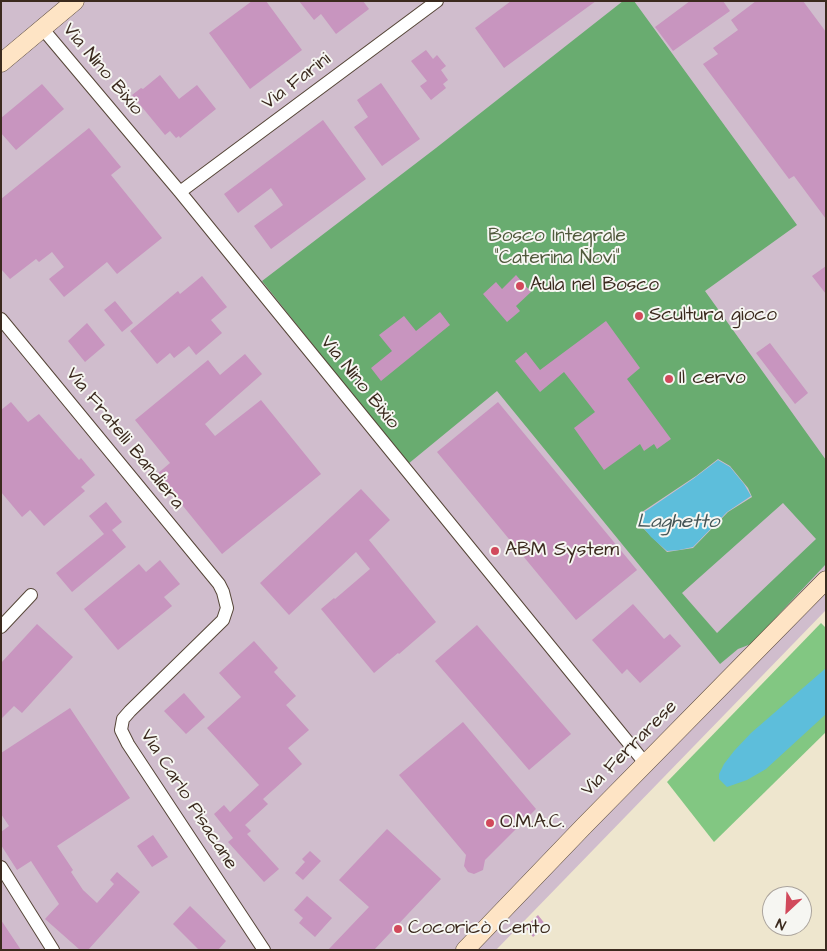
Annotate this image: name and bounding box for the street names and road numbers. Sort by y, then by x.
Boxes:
street label: Via Nino Bixio [57,19,147,121]
street label: Via Farini [258,49,336,115]
street label: Via Nino Bixio [314,332,404,434]
street label: Via Fratelli Bandiera [60,364,188,514]
street label: Via Ferrarese [577,696,683,802]
street label: Via Carlo Pisacane [134,726,242,874]

